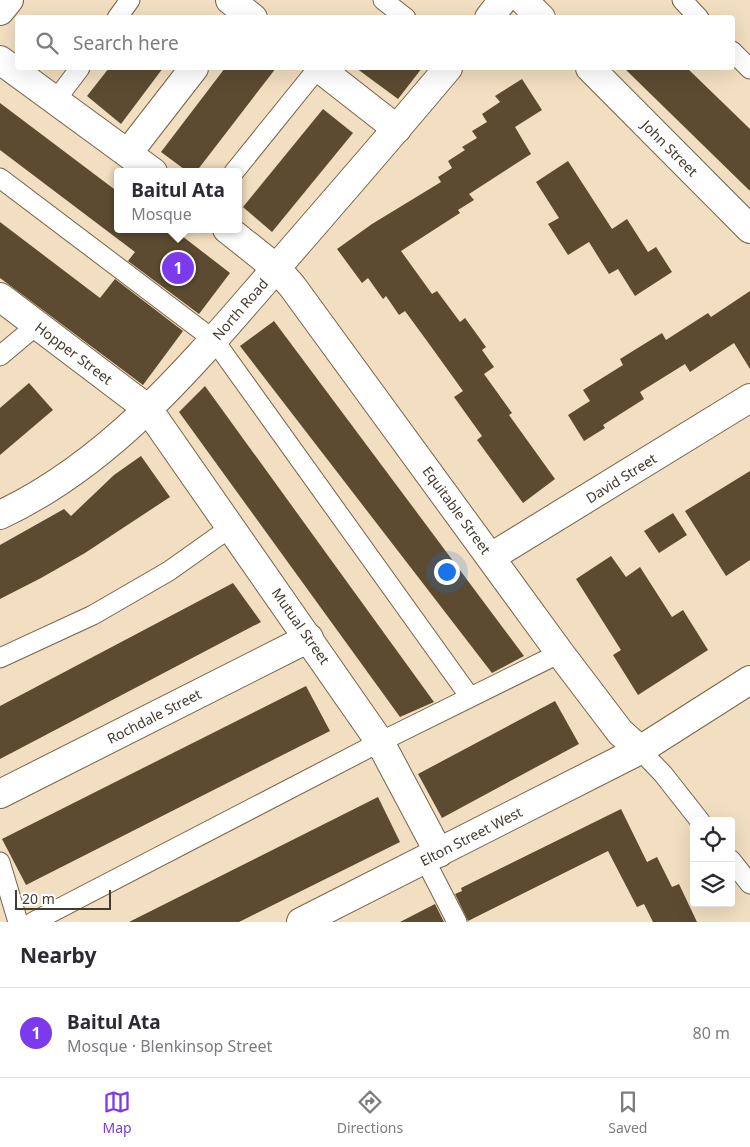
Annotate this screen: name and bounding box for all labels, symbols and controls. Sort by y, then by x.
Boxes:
search box [15,15,735,70]
icon: search [33,29,61,57]
text: Search here [73,30,179,56]
street label: John Street [636,114,702,180]
popup [114,168,242,233]
text: Baitul Ata [131,177,225,203]
text: Mosque [131,203,192,225]
pin: 1 [162,249,194,287]
street label: North Road [208,274,272,344]
street label: Hopper Street [31,318,117,388]
street label: David Street [582,449,660,507]
street label: Equitable Street [419,462,495,558]
your location [434,559,460,585]
street label: Mutual Street [268,584,334,668]
street label: Rochdale Street [104,684,204,748]
street label: Elton Street West [417,802,525,870]
map controls [690,817,735,907]
button: locate [690,817,735,862]
button: layers [690,862,735,907]
scale bar [15,887,111,910]
text: 20 m [22,889,55,908]
text: Nearby [20,941,96,969]
text: Baitul Ata [67,1009,161,1035]
text: 1 [31,1022,41,1044]
text: 80 m [693,1022,730,1044]
text: Mosque · Blenkinsop Street [67,1035,272,1057]
tab: Map [103,1088,132,1137]
tab: Directions [337,1088,403,1137]
tab: Saved [608,1088,647,1137]

